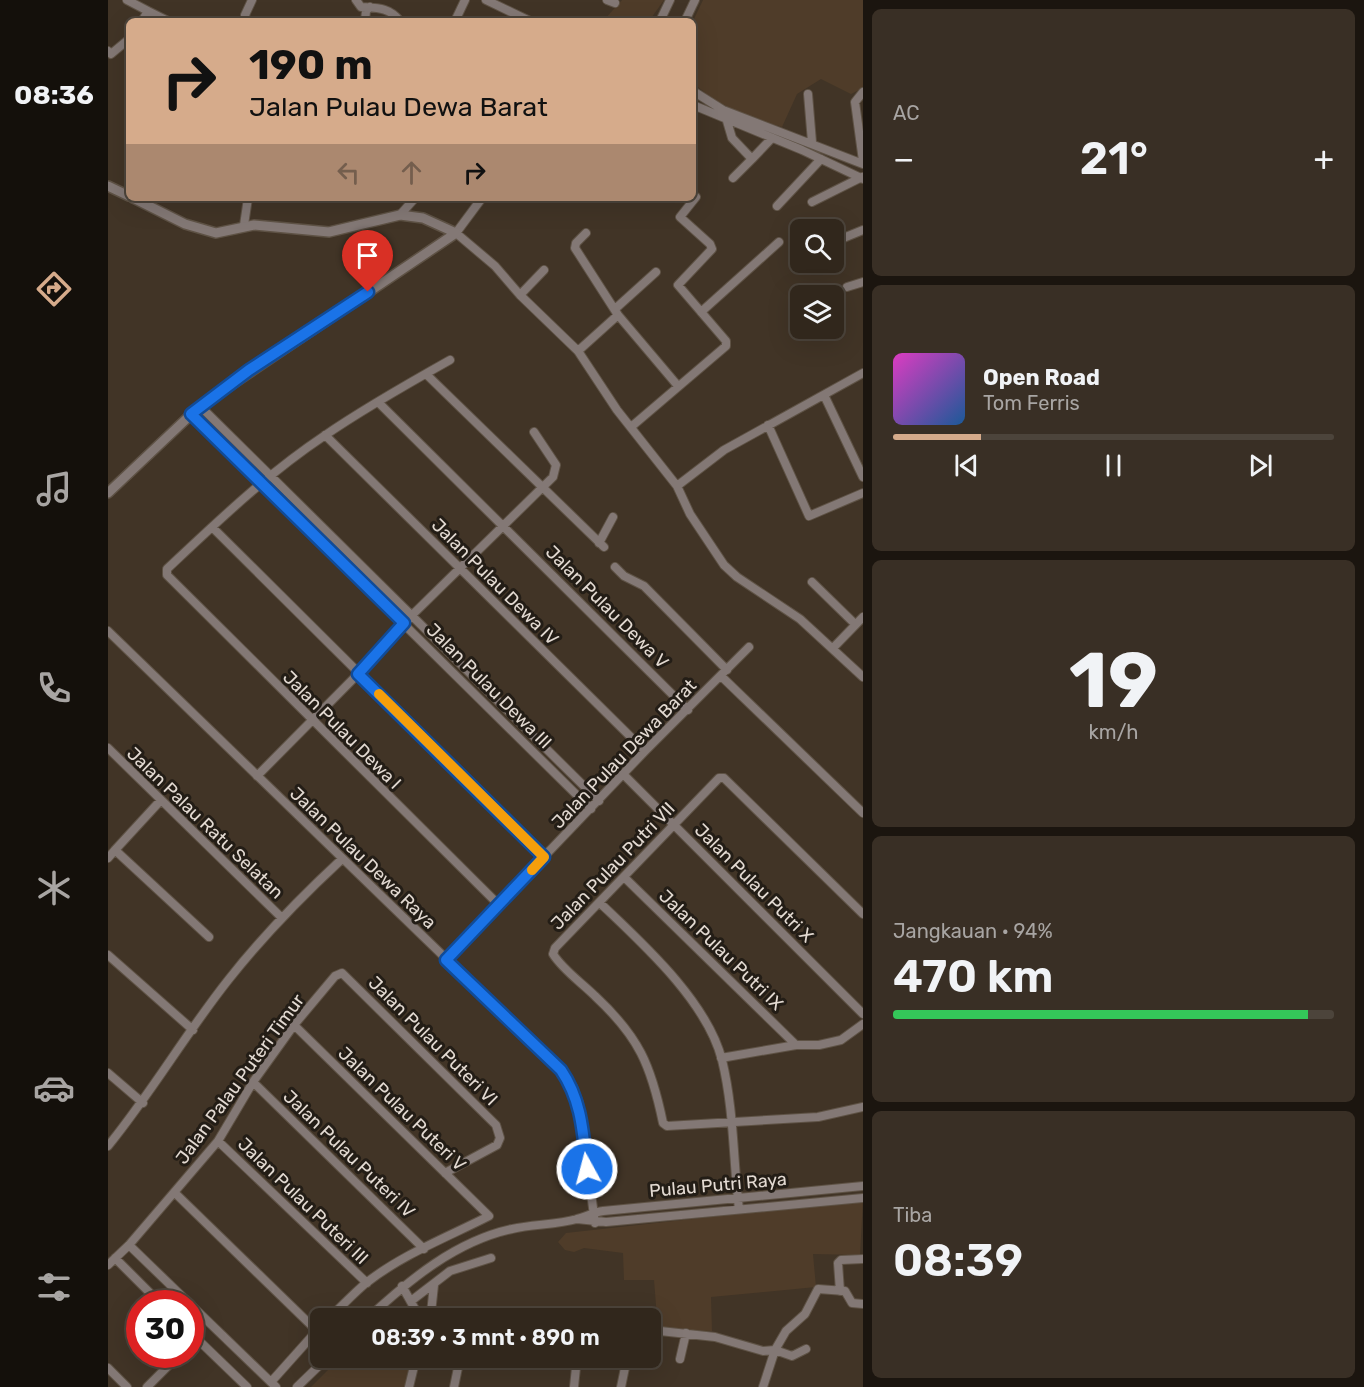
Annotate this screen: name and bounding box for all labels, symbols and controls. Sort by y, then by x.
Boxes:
text: 190 m [249,40,373,90]
icon: right [150,42,228,120]
text: 08:36 [14,79,94,111]
text: Jalan Pulau Dewa Barat [249,91,548,123]
text: AC [893,101,919,125]
text: 21° [1080,132,1148,185]
text: − [893,139,914,178]
text: + [1313,139,1334,178]
icon: left [332,156,365,189]
icon: ahead [395,156,428,189]
icon: right [458,156,491,189]
map controls [790,219,844,339]
button: search [790,219,844,273]
pin [342,230,393,292]
icon: arrive [351,239,384,272]
icon: directions [33,268,75,310]
button: layers [790,285,844,339]
text: Open Road [983,364,1100,391]
text: Tom Ferris [983,391,1080,415]
icon: previous [950,449,983,482]
icon: pause [1097,449,1130,482]
icon: next [1244,449,1277,482]
icon: music [33,468,75,510]
street label: Jalan Pulau Dewa IV [427,514,563,650]
street label: Jalan Pulau Dewa V [541,541,673,673]
street label: Jalan Pulau Dewa III [422,619,556,753]
text: 19 [1069,634,1158,727]
street label: Jalan Pulau Dewa I [278,666,406,794]
icon: phone [33,667,75,709]
street label: Jalan Pulau Dewa Barat [547,675,701,833]
text: km/h [1089,720,1138,744]
street label: Jalan Palau Ratu Selatan [122,742,288,904]
street label: Jalan Pulau Dewa Raya [285,782,441,934]
street label: Jalan Pulau Putri VII [546,798,680,934]
street label: Jalan Pulau Putri X [690,819,818,947]
icon: climate [33,867,75,909]
street label: Jalan Pulau Putri IX [654,885,788,1015]
text: Jangkauan · 94% [893,919,1053,943]
text: 470 km [893,950,1054,1003]
street label: Jalan Pulau Puteri VI [364,972,502,1110]
street label: Jalan Palau Puteri Timur [171,990,309,1168]
street label: Jalan Pulau Puteri V [333,1042,471,1176]
icon: car [33,1067,75,1109]
street label: Jalan Pulau Puteri IV [279,1085,420,1223]
street label: Jalan Pulau Puteri III [233,1133,373,1269]
position arrow [555,1137,619,1201]
street label: Pulau Putri Raya [648,1168,788,1202]
text: Tiba [893,1203,932,1227]
text: 08:39 [893,1234,1023,1287]
icon: filters [33,1266,75,1308]
speed limit sign: 30 [126,1290,204,1368]
text: 08:39 · 3 mnt · 890 m [371,1324,600,1351]

